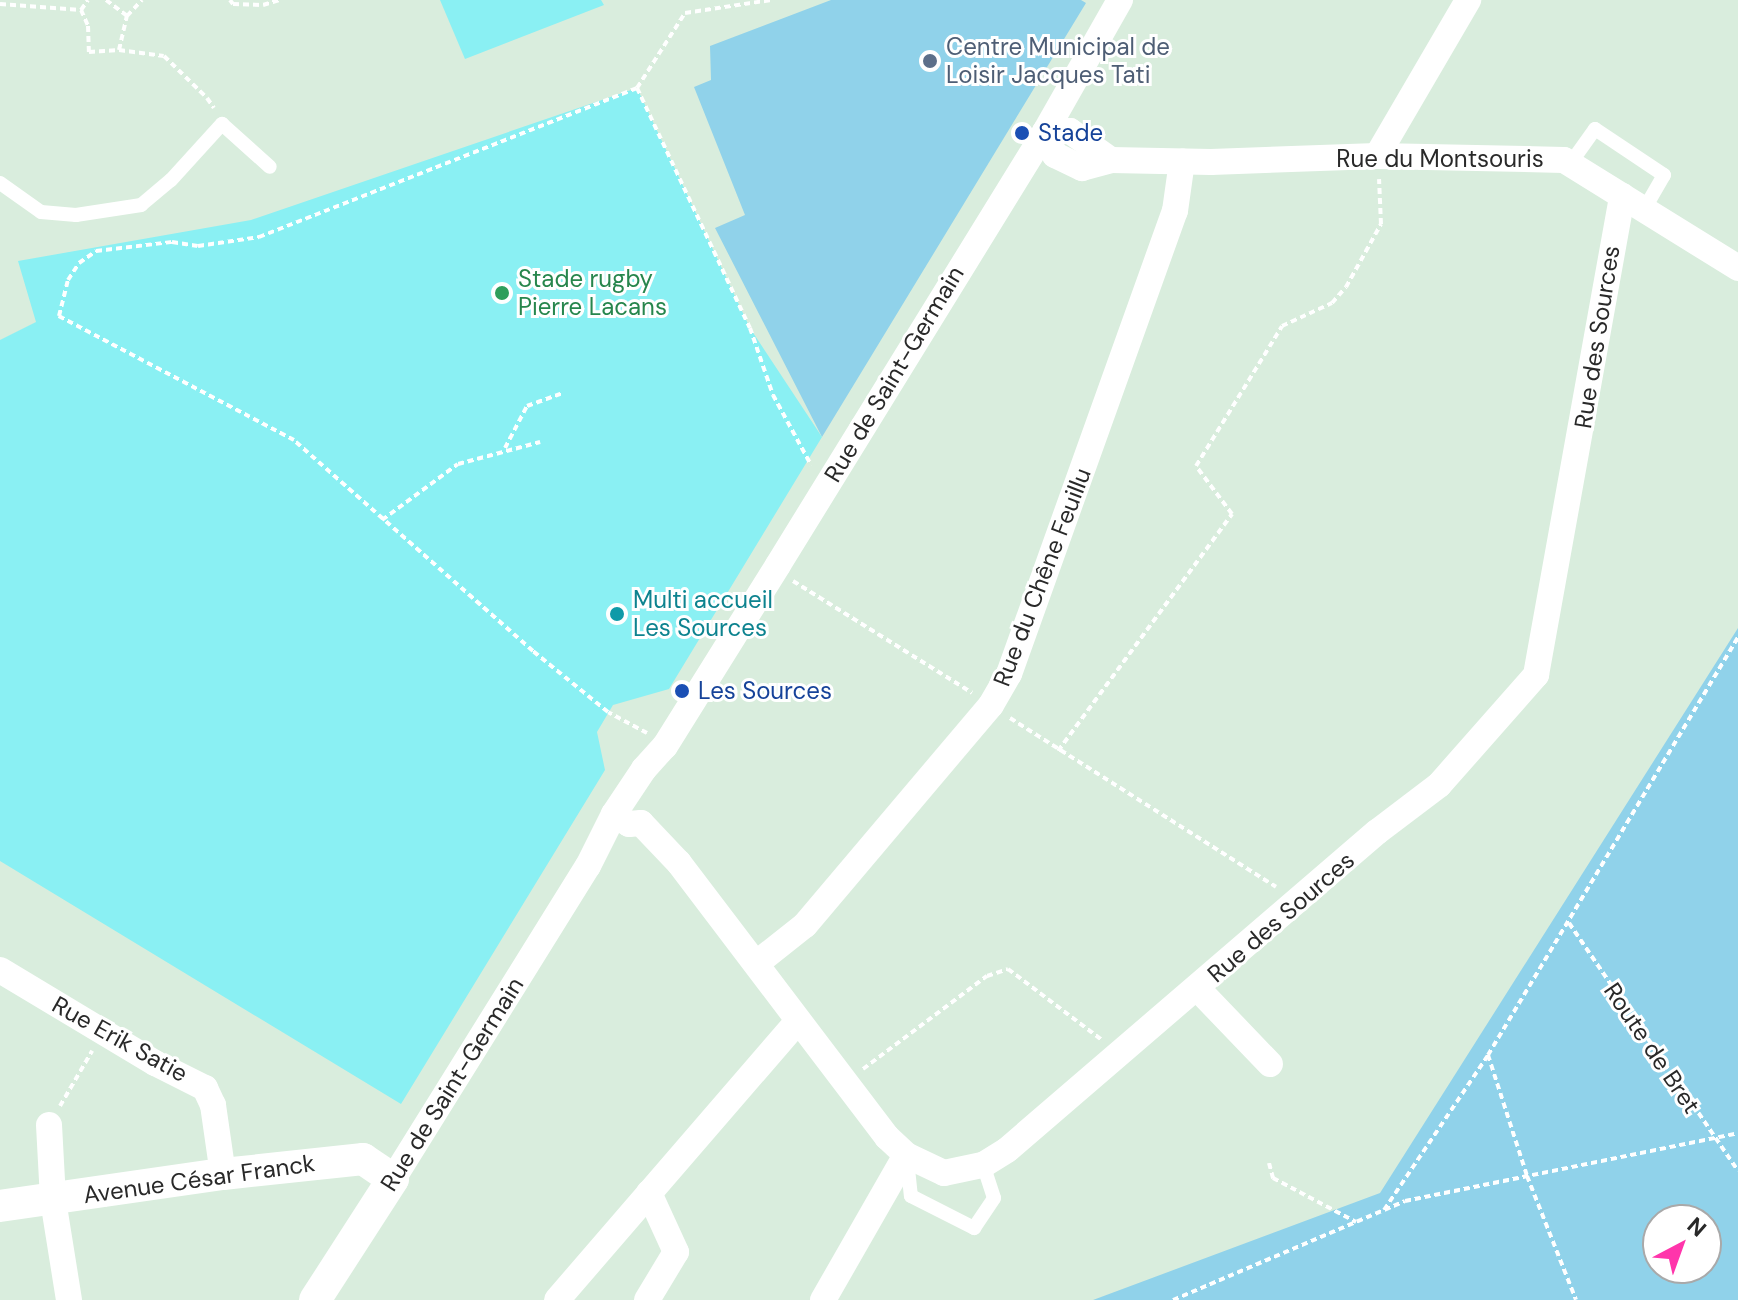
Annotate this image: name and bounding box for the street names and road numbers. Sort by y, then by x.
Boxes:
street label: Rue du Montsouris [1336,145,1544,173]
street label: Rue des Sources [1568,243,1626,431]
street label: Rue de Saint-Germain [818,261,970,487]
street label: Rue du Chêne Feuillu [987,464,1097,690]
street label: Rue des Sources [1202,845,1360,989]
street label: Rue de Saint-Germain [374,972,530,1196]
street label: Route de Bret [1598,977,1706,1119]
street label: Rue Erik Satie [47,990,193,1088]
street label: Avenue César Franck [81,1148,317,1210]

